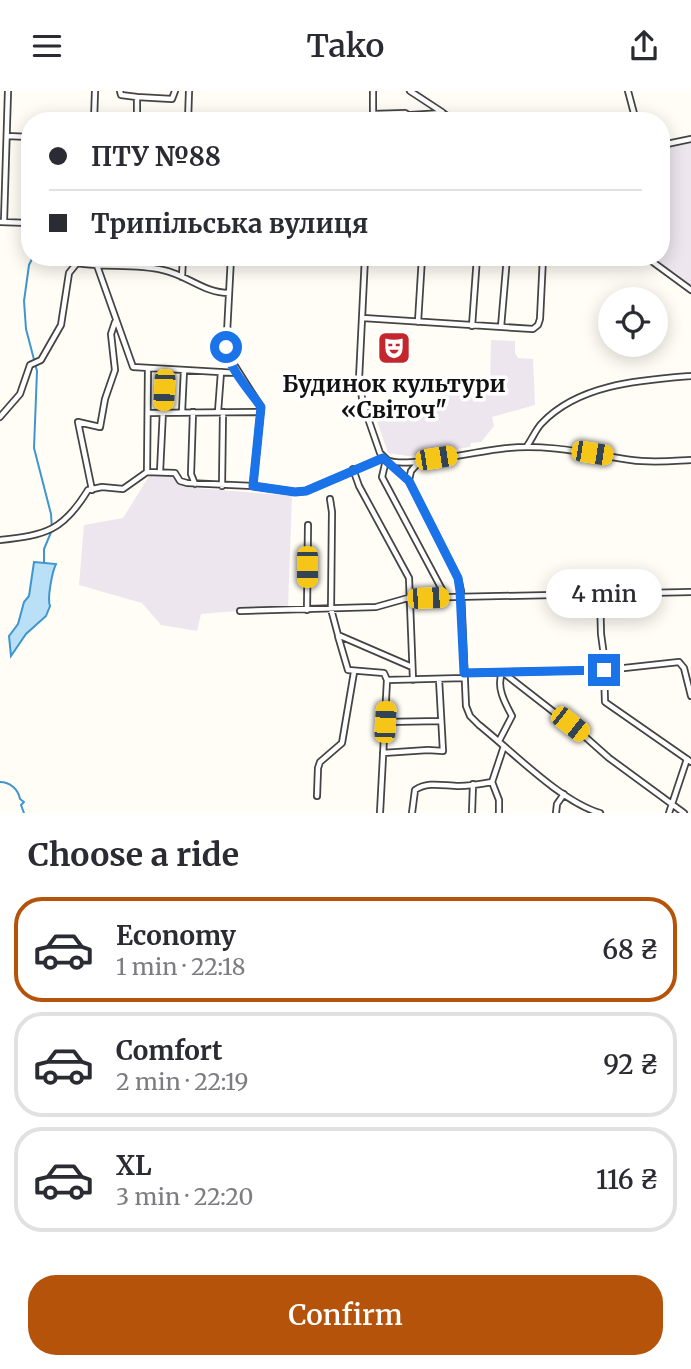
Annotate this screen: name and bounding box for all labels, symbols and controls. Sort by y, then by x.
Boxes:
text: Tako [307,26,384,66]
icon: menu [28,27,66,65]
icon: share [625,27,663,65]
text: ПТУ №88 [91,140,221,173]
text: Трипільська вулиця [91,207,368,240]
map controls [598,287,668,357]
button: locate [598,287,668,357]
theatre icon: Будинок культури «Світоч" [375,329,413,367]
route start [210,331,242,363]
car [153,368,176,412]
place label: Будинок культури «Світоч" [282,369,506,424]
car [570,439,615,467]
car [414,444,459,472]
car [297,546,318,588]
callout: 4 min [546,568,662,617]
text: 4 min [571,579,637,608]
car [407,587,450,609]
route end [588,654,620,686]
car [374,700,397,744]
car [547,703,594,745]
text: Choose a ride [28,835,239,875]
icon: car [32,918,95,981]
text: Economy [116,919,236,952]
text: 68 ₴ [602,933,659,966]
text: 1 min · 22:18 [116,952,245,981]
icon: car [32,1033,95,1096]
text: Comfort [116,1034,222,1067]
text: 92 ₴ [603,1048,659,1081]
text: 2 min · 22:19 [116,1067,248,1096]
icon: car [32,1148,95,1211]
text: XL [116,1149,152,1182]
text: 116 ₴ [596,1163,659,1196]
text: 3 min · 22:20 [116,1182,253,1211]
button: Confirm [28,1275,663,1355]

